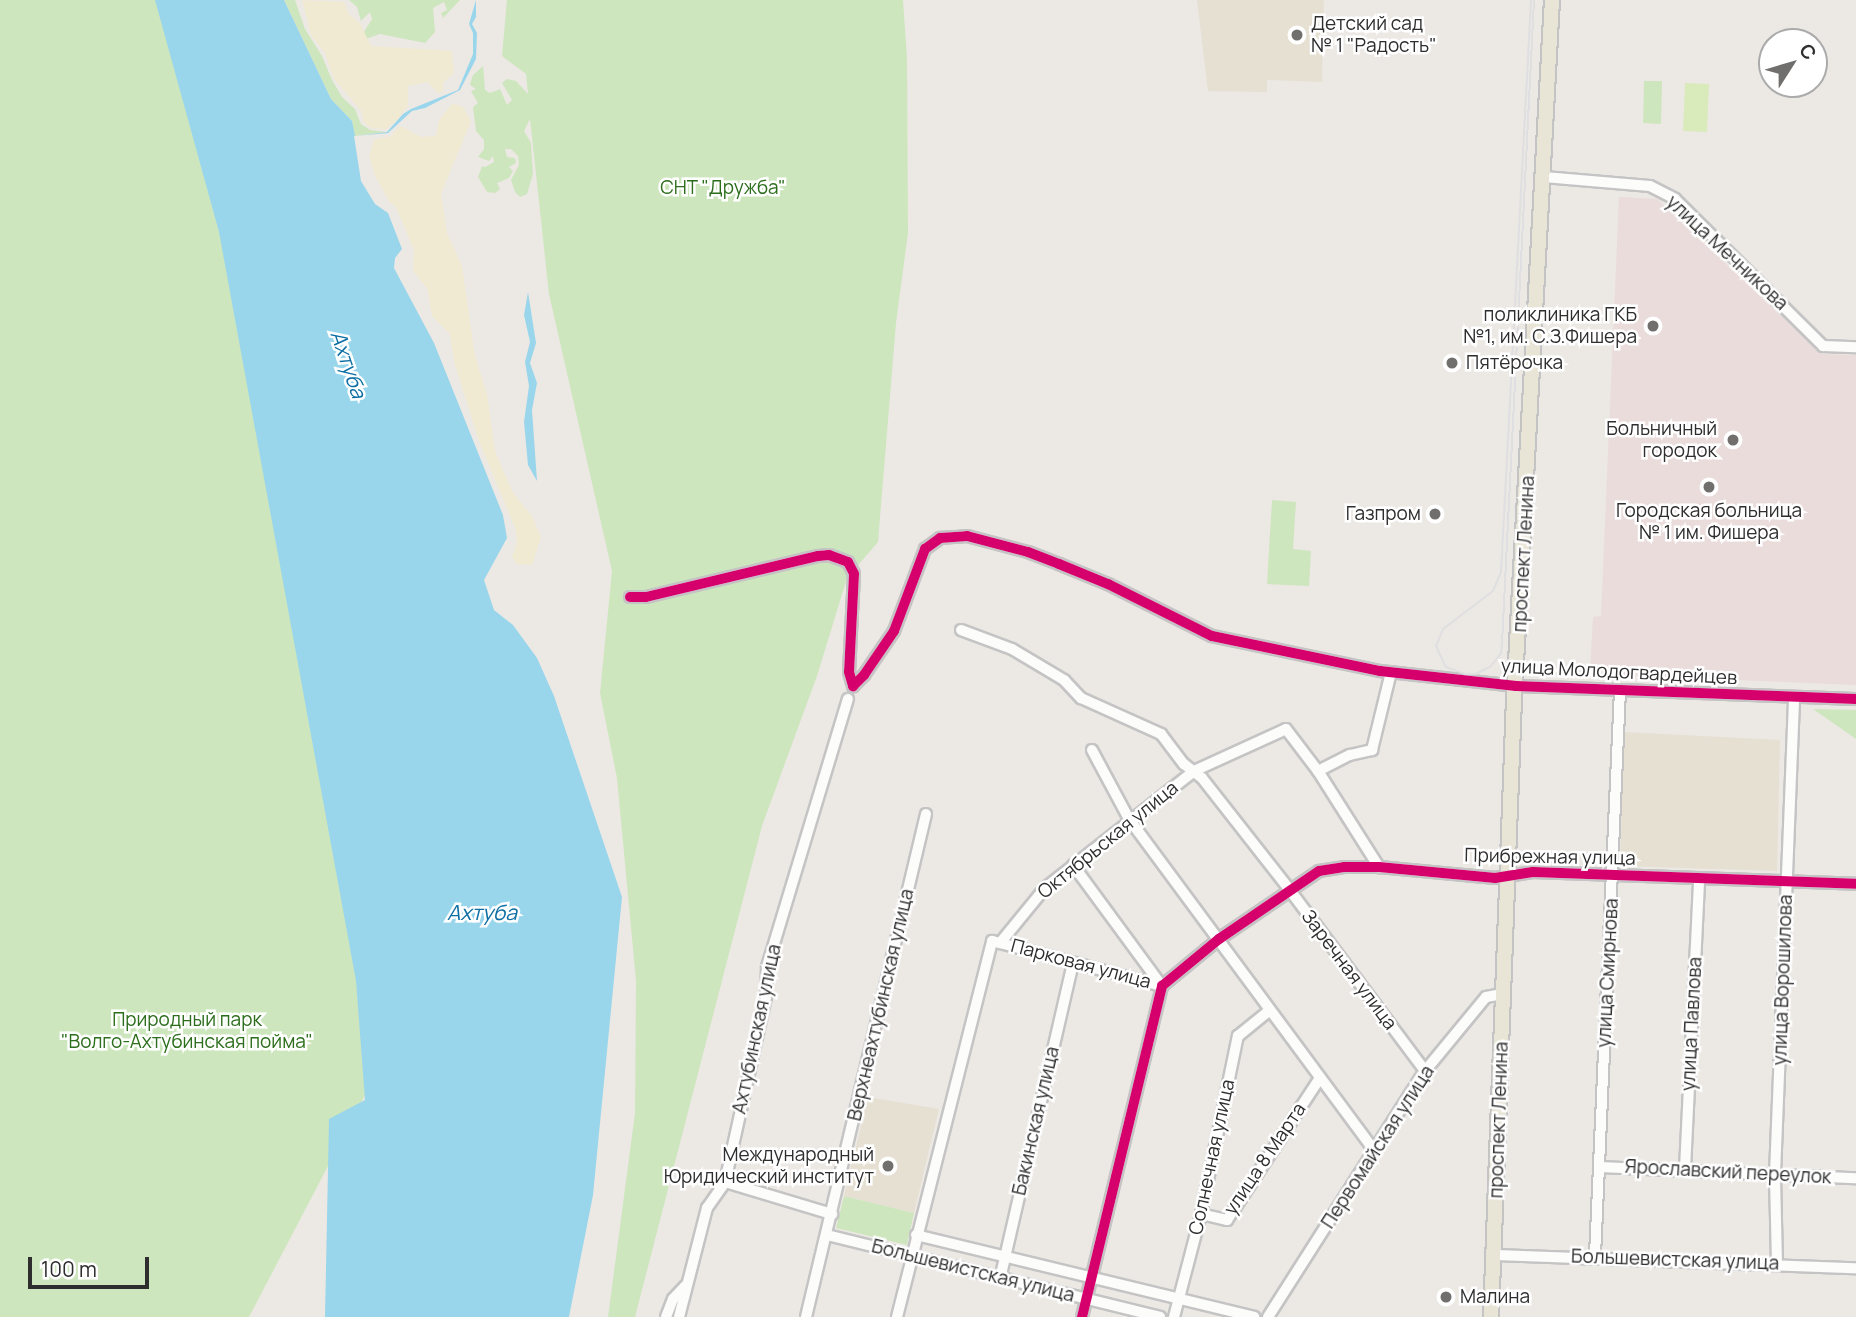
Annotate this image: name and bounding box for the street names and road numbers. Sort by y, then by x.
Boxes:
street label: улица Мечникова [1661,191,1793,315]
street label: проспект Ленина [1509,475,1539,633]
street label: улица Молодогвардейцев [1500,654,1738,690]
street label: Октябрьская улица [1033,776,1183,904]
street label: Прибрежная улица [1464,844,1636,870]
street label: Верхнеахтубинская улица [843,887,919,1123]
street label: улица Ворошилова [1769,894,1797,1066]
street label: улица Смирнова [1593,898,1623,1048]
street label: Заречная улица [1296,906,1402,1034]
street label: Парковая улица [1008,934,1154,994]
street label: Ахтубинская улица [728,942,786,1116]
street label: улица Павлова [1677,956,1707,1092]
street label: проспект Ленина [1485,1041,1513,1199]
street label: Бакинская улица [1008,1044,1064,1198]
street label: Первомайская улица [1317,1061,1439,1233]
street label: Солнечная улица [1184,1077,1240,1237]
street label: улица 8 Марта [1219,1099,1311,1219]
street label: Ярославский переулок [1624,1155,1832,1189]
street label: Большевистская улица [869,1235,1077,1307]
street label: Большевистская улица [1571,1245,1779,1275]

